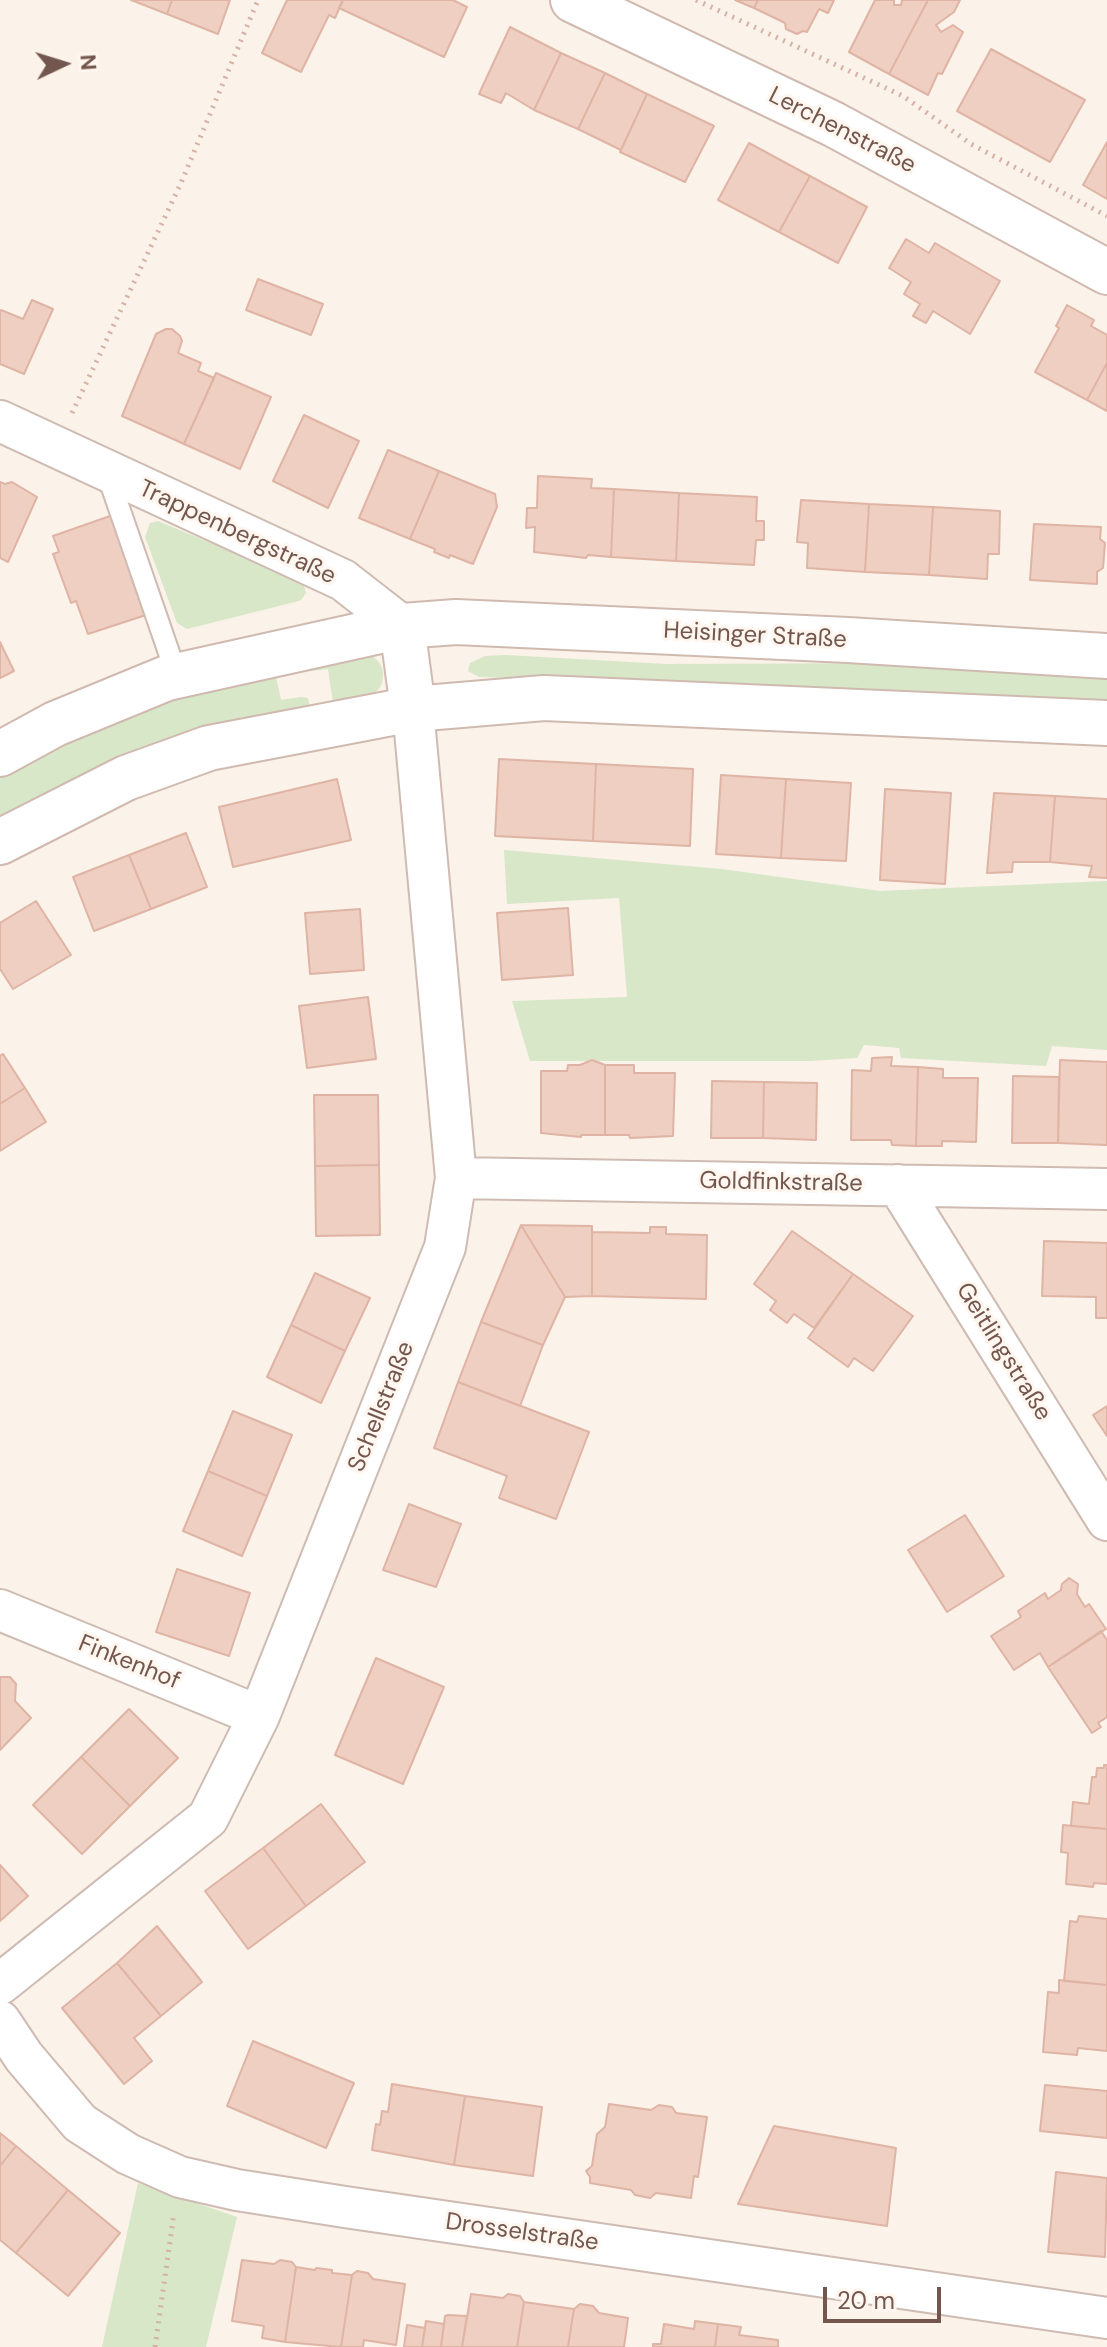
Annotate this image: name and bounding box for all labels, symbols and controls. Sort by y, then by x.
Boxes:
north arrow [24,24,104,104]
text: N [73,53,103,71]
street label: Lerchenstraße [764,82,920,180]
street label: Trappenbergstraße [134,475,340,591]
street label: Heisinger Straße [663,617,847,655]
street label: Goldfinkstraße [699,1167,863,1199]
street label: Geitlingstraße [949,1278,1057,1426]
street label: Schellstraße [343,1338,421,1476]
street label: Finkenhof [74,1630,184,1696]
street label: Drosselstraße [444,2208,600,2258]
scale bar [827,2271,945,2321]
text: 20 m [837,2285,895,2316]

